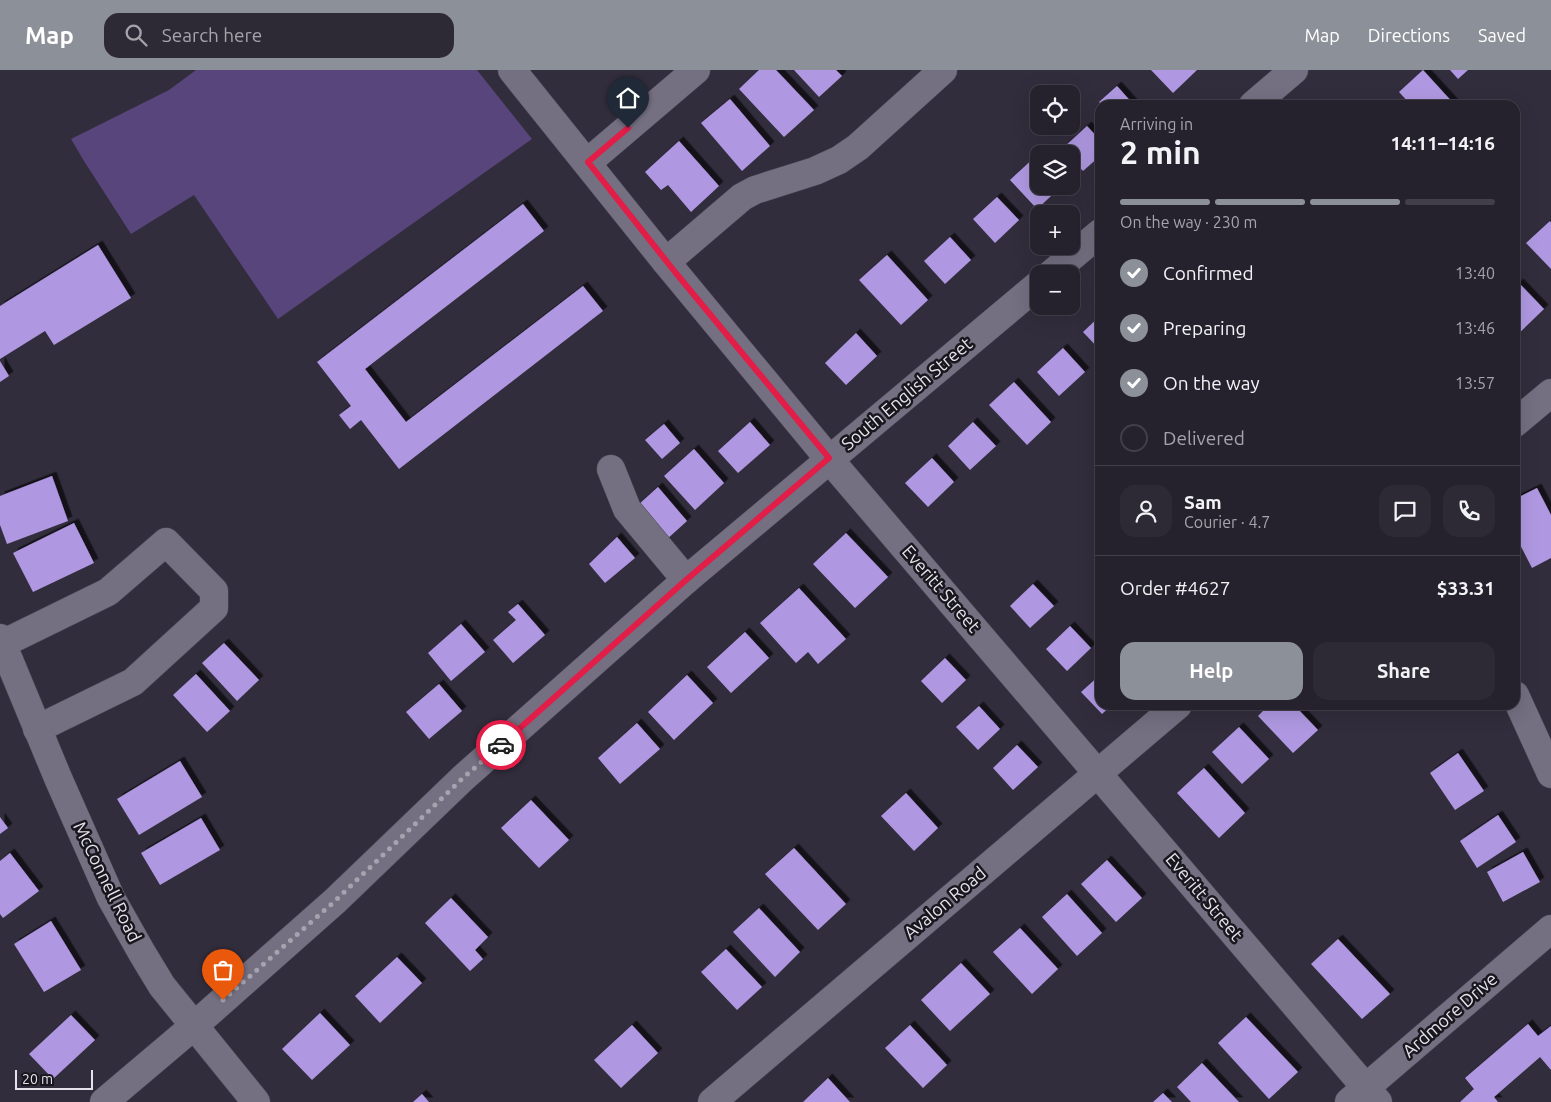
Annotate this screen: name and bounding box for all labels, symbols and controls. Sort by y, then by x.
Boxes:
search box [104,13,454,58]
icon: search [122,21,150,49]
text: Map [25,22,74,49]
text: Search here [162,24,262,46]
text: Map [1304,25,1340,45]
text: Directions [1368,25,1450,45]
text: Saved [1478,25,1526,45]
pin [607,77,649,128]
icon: home [614,84,642,112]
map controls [1030,85,1080,315]
button: locate [1030,85,1080,135]
text: Arriving in [1120,115,1193,133]
text: 14:11–14:16 [1390,132,1495,154]
text: 2 min [1120,134,1201,170]
button: layers [1030,145,1080,195]
button: + [1030,205,1080,255]
text: On the way · 230 m [1120,213,1257,231]
icon: check [1120,259,1148,287]
text: Confirmed [1163,262,1254,284]
text: 13:40 [1455,264,1495,282]
button: − [1030,265,1080,315]
icon: check [1120,314,1148,342]
text: Preparing [1163,317,1247,339]
text: 13:46 [1455,319,1495,337]
street label: South English Street [837,333,976,454]
icon: check [1120,369,1148,397]
text: On the way [1163,372,1260,394]
text: 13:57 [1455,374,1495,392]
text: Delivered [1163,427,1245,449]
button: person [1120,485,1172,537]
button: chat [1379,485,1431,537]
button: phone [1443,485,1495,537]
text: Sam [1184,491,1222,513]
text: Courier · 4.7 [1184,513,1270,531]
street label: Everitt Street [899,541,985,636]
text: Order #4627 [1120,577,1230,599]
text: $33.31 [1437,577,1495,599]
button: Help [1120,642,1303,700]
button: Share [1313,642,1495,700]
courier [476,720,526,770]
icon: car [487,731,515,759]
street label: McConnell Road [70,818,146,945]
street label: Everitt Street [1162,848,1247,944]
street label: Avalon Road [899,862,989,942]
pin [202,949,244,1000]
icon: bag [209,956,237,984]
street label: Ardmore Drive [1398,968,1501,1061]
scale bar [15,1067,92,1090]
text: 20 m [22,1071,53,1087]

